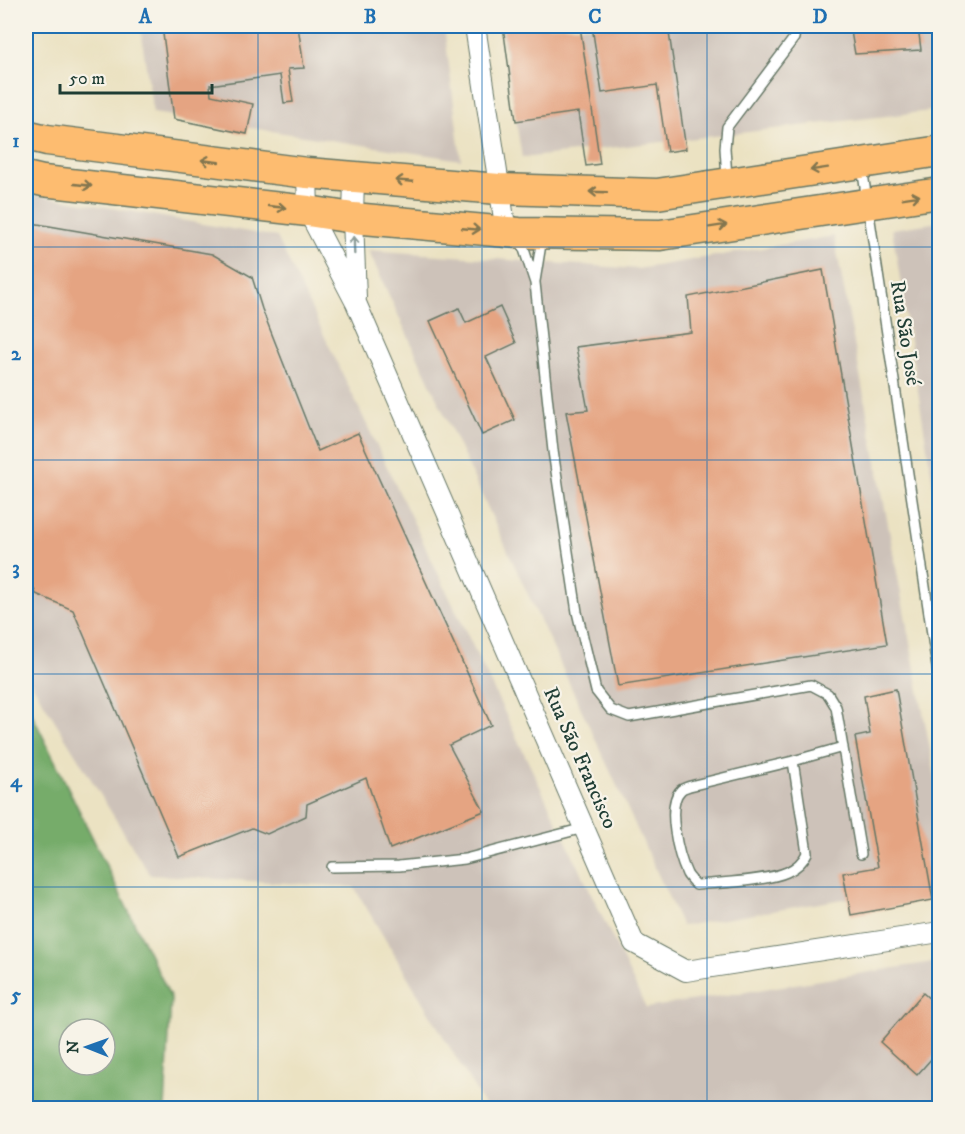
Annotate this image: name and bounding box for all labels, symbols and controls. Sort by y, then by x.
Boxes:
text: A [138,5,153,30]
text: B [364,5,376,30]
text: C [588,5,602,30]
text: D [813,5,828,30]
scale bar [60,57,212,95]
text: 50 m [69,68,105,90]
text: 1 [12,129,20,154]
one-way arrow [200,155,220,166]
one-way arrow [810,164,830,175]
one-way arrow [394,175,414,186]
one-way arrow [73,180,93,191]
one-way arrow [589,187,609,198]
one-way arrow [900,191,920,202]
one-way arrow [267,202,286,213]
one-way arrow [708,221,727,232]
one-way arrow [460,224,480,235]
one-way arrow [348,235,359,255]
street label: Rua São José [884,279,926,388]
text: 2 [11,342,22,367]
text: 3 [12,556,20,581]
street label: Rua São Francisco [537,683,623,833]
text: 4 [10,769,23,794]
text: 5 [10,983,21,1008]
north arrow [57,1017,117,1077]
text: N [63,1040,83,1053]

